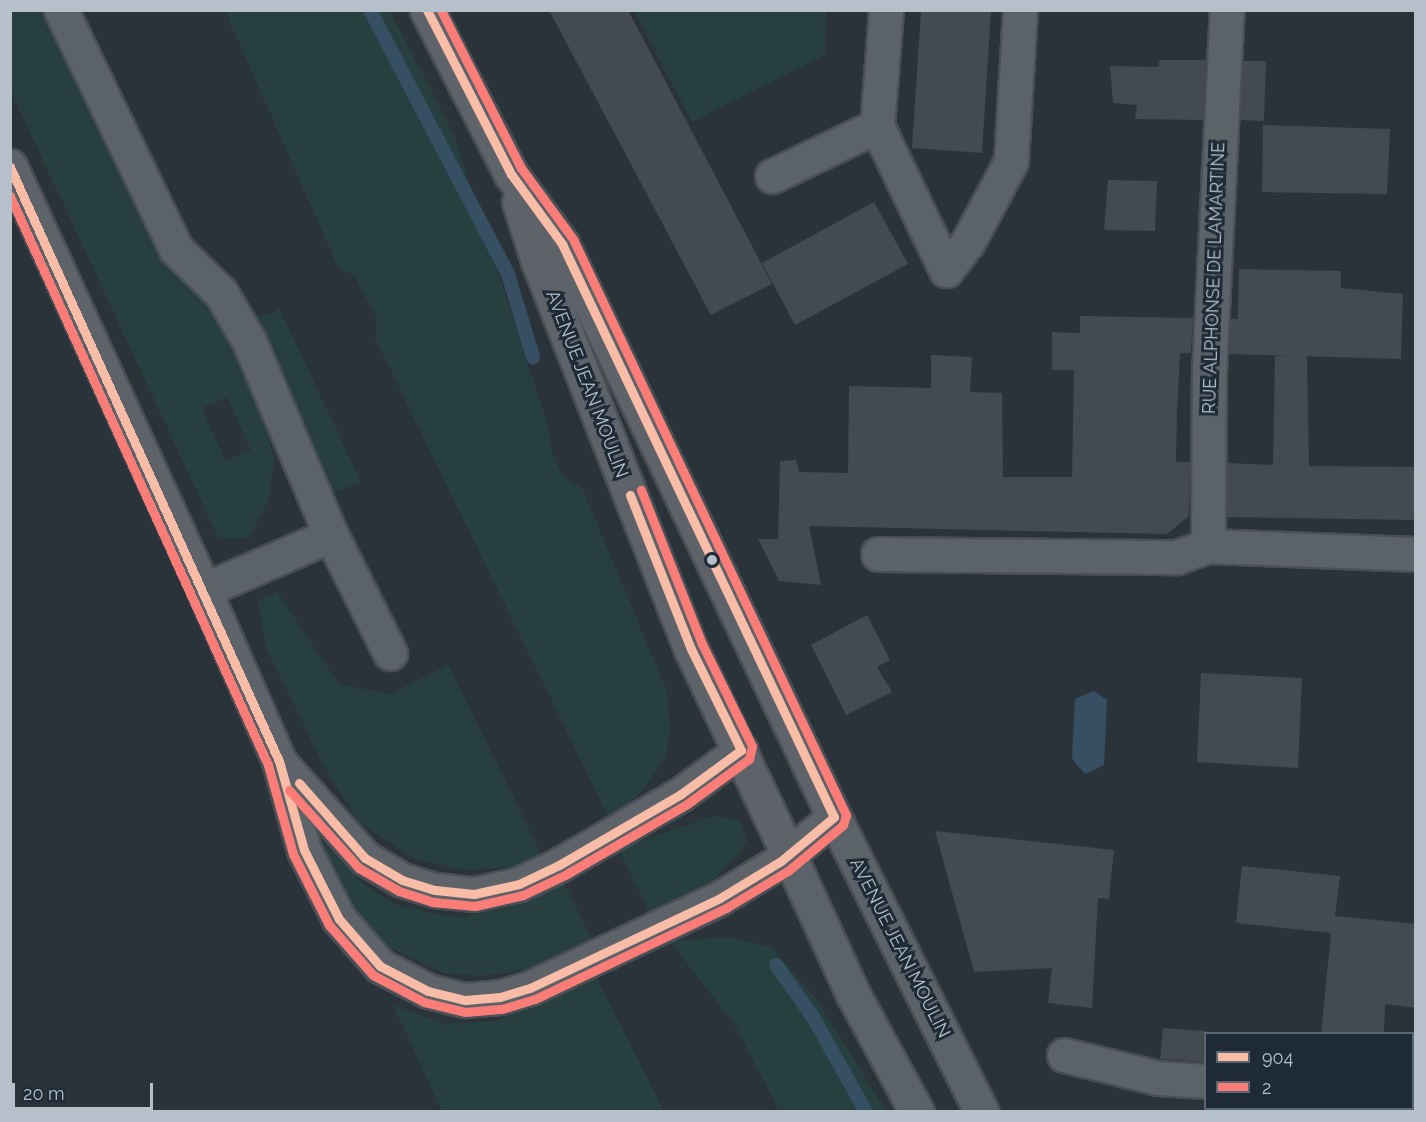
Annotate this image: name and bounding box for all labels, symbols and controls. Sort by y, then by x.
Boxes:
street label: RUE ALPHONSE DE LAMARTINE [1198,141,1230,415]
street label: AVENUE JEAN MOULIN [541,287,633,481]
unlabelled marker [706,554,718,566]
street label: AVENUE JEAN MOULIN [845,854,955,1042]
legend [1204,1032,1414,1110]
text: 904 [1262,1047,1293,1068]
scale bar [15,1071,156,1109]
text: 2 [1262,1077,1271,1098]
text: 20 m [23,1083,65,1104]

